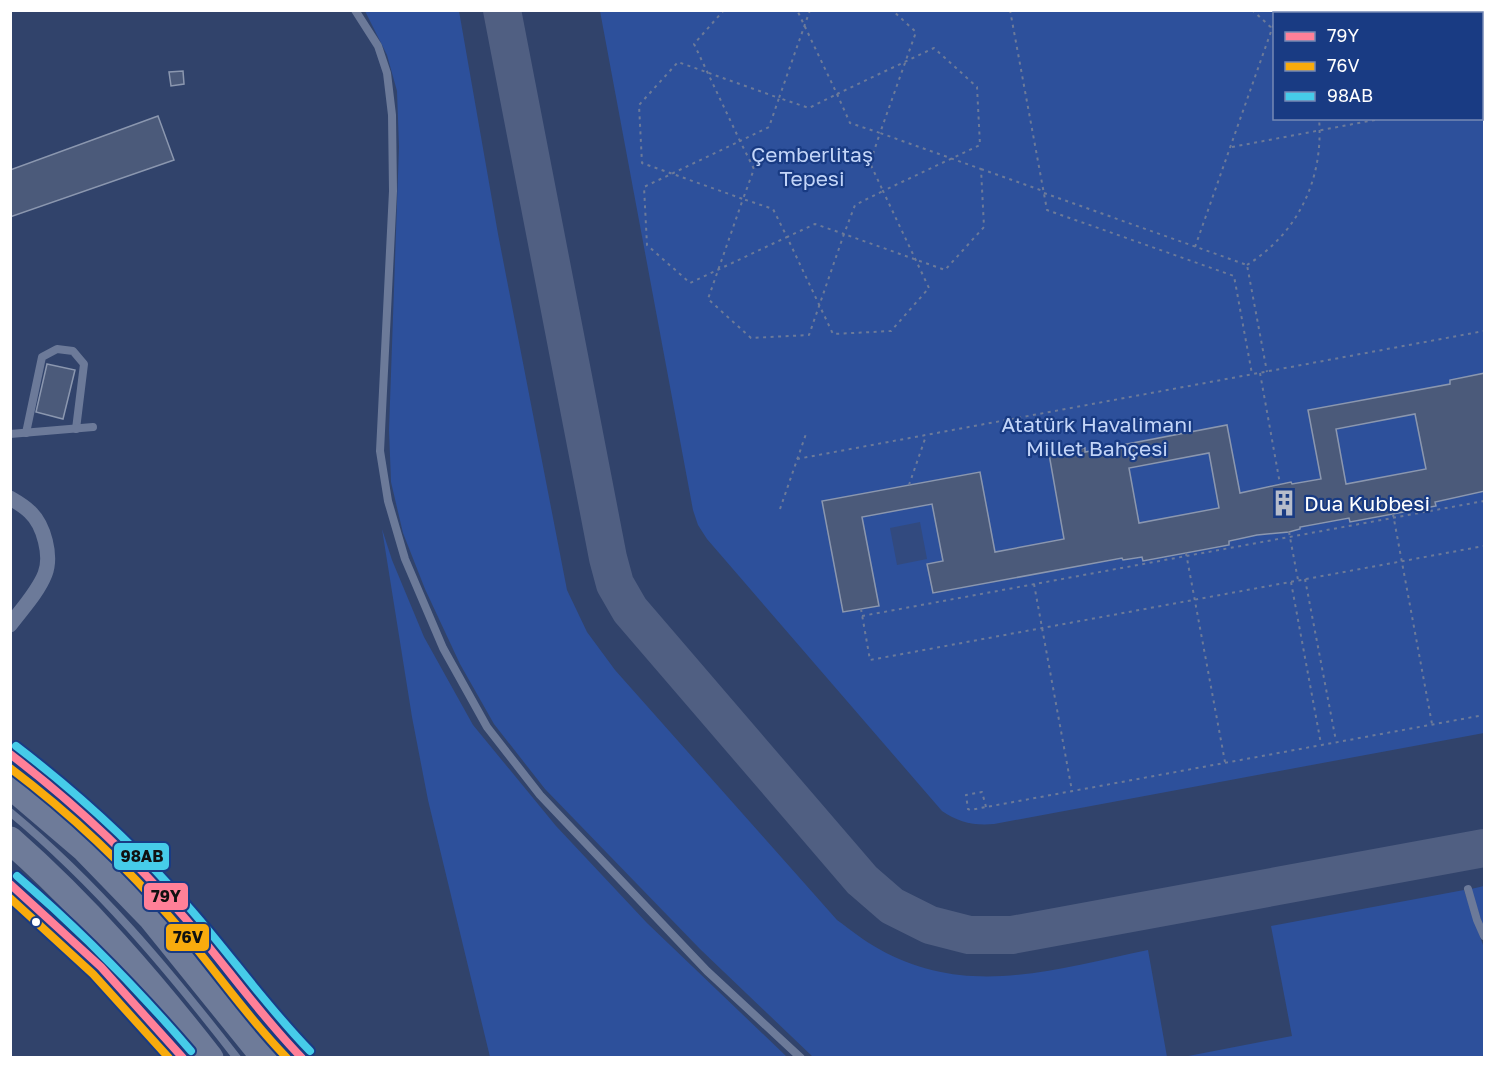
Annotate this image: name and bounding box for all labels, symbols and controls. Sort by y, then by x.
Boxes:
legend [1273,12,1483,120]
text: 79Y [1327,24,1359,46]
text: 76V [1327,54,1360,76]
text: 98AB [1327,84,1373,106]
park label: Çemberlitaş Tepesi [751,141,873,191]
park label: Atatürk Havalimanı Millet Bahçesi [1001,411,1193,461]
building icon: Dua Kubbesi [1269,488,1299,518]
place label: Dua Kubbesi [1304,490,1430,516]
line badge: 98AB [113,842,170,871]
text: 98AB [120,846,164,866]
line badge: 79Y [143,882,189,911]
text: 79Y [151,886,182,906]
unlabelled marker [30,916,42,928]
line badge: 76V [165,923,210,952]
text: 76V [173,927,204,947]

